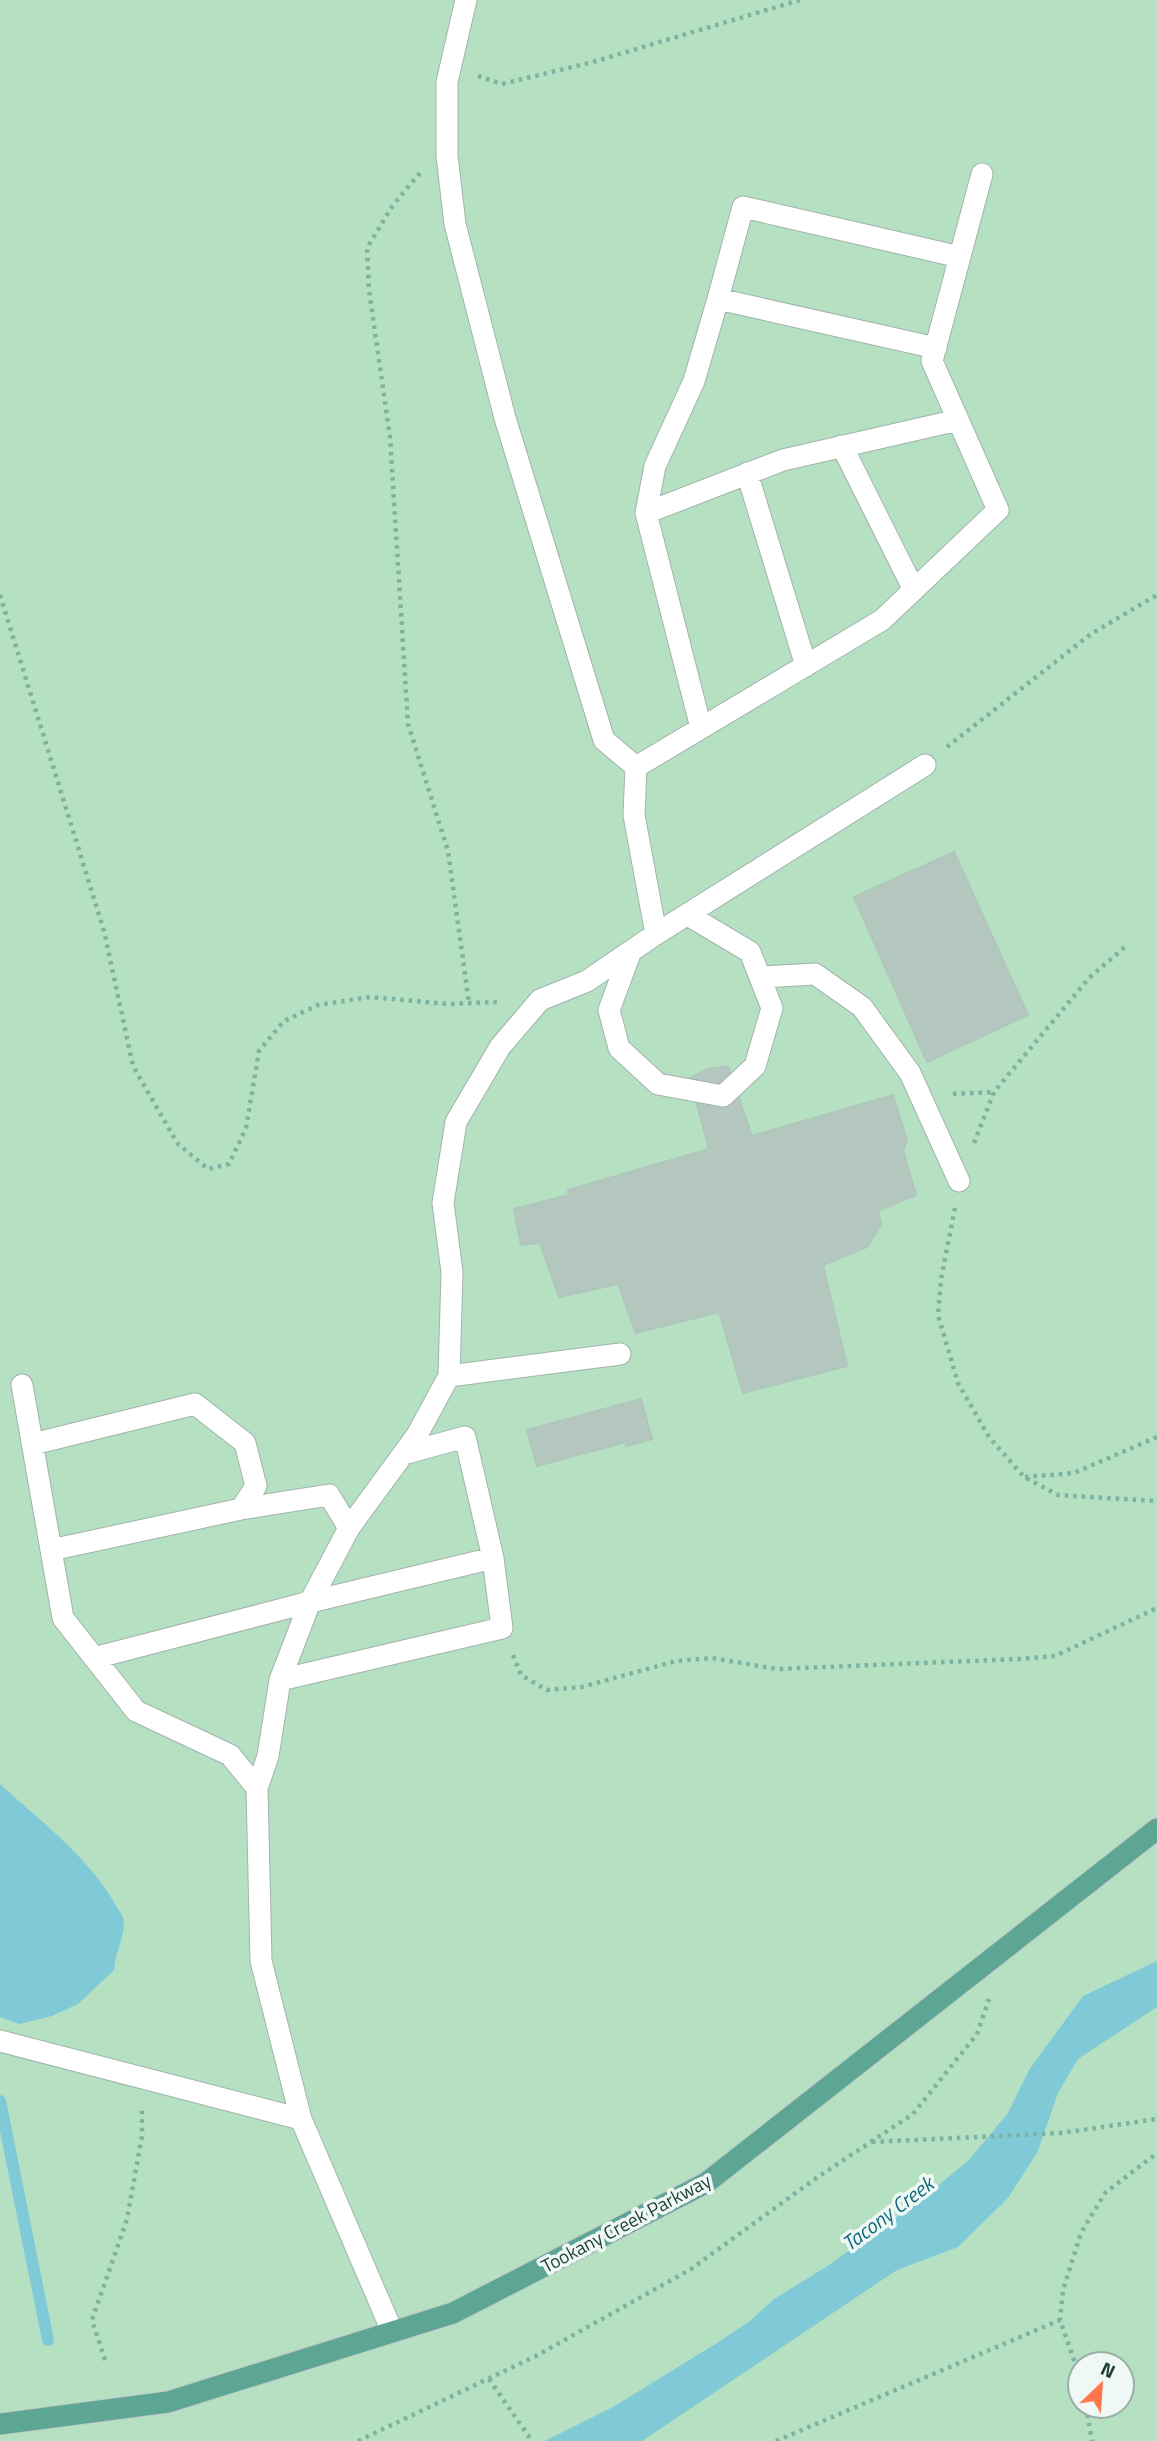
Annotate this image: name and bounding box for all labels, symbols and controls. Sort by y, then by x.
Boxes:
street label: Tookany Creek Parkway [536,2165,716,2280]
water label: Tacony Creek [835,2166,942,2258]
north arrow [1066,2350,1136,2420]
text: N [1096,2353,1120,2385]

